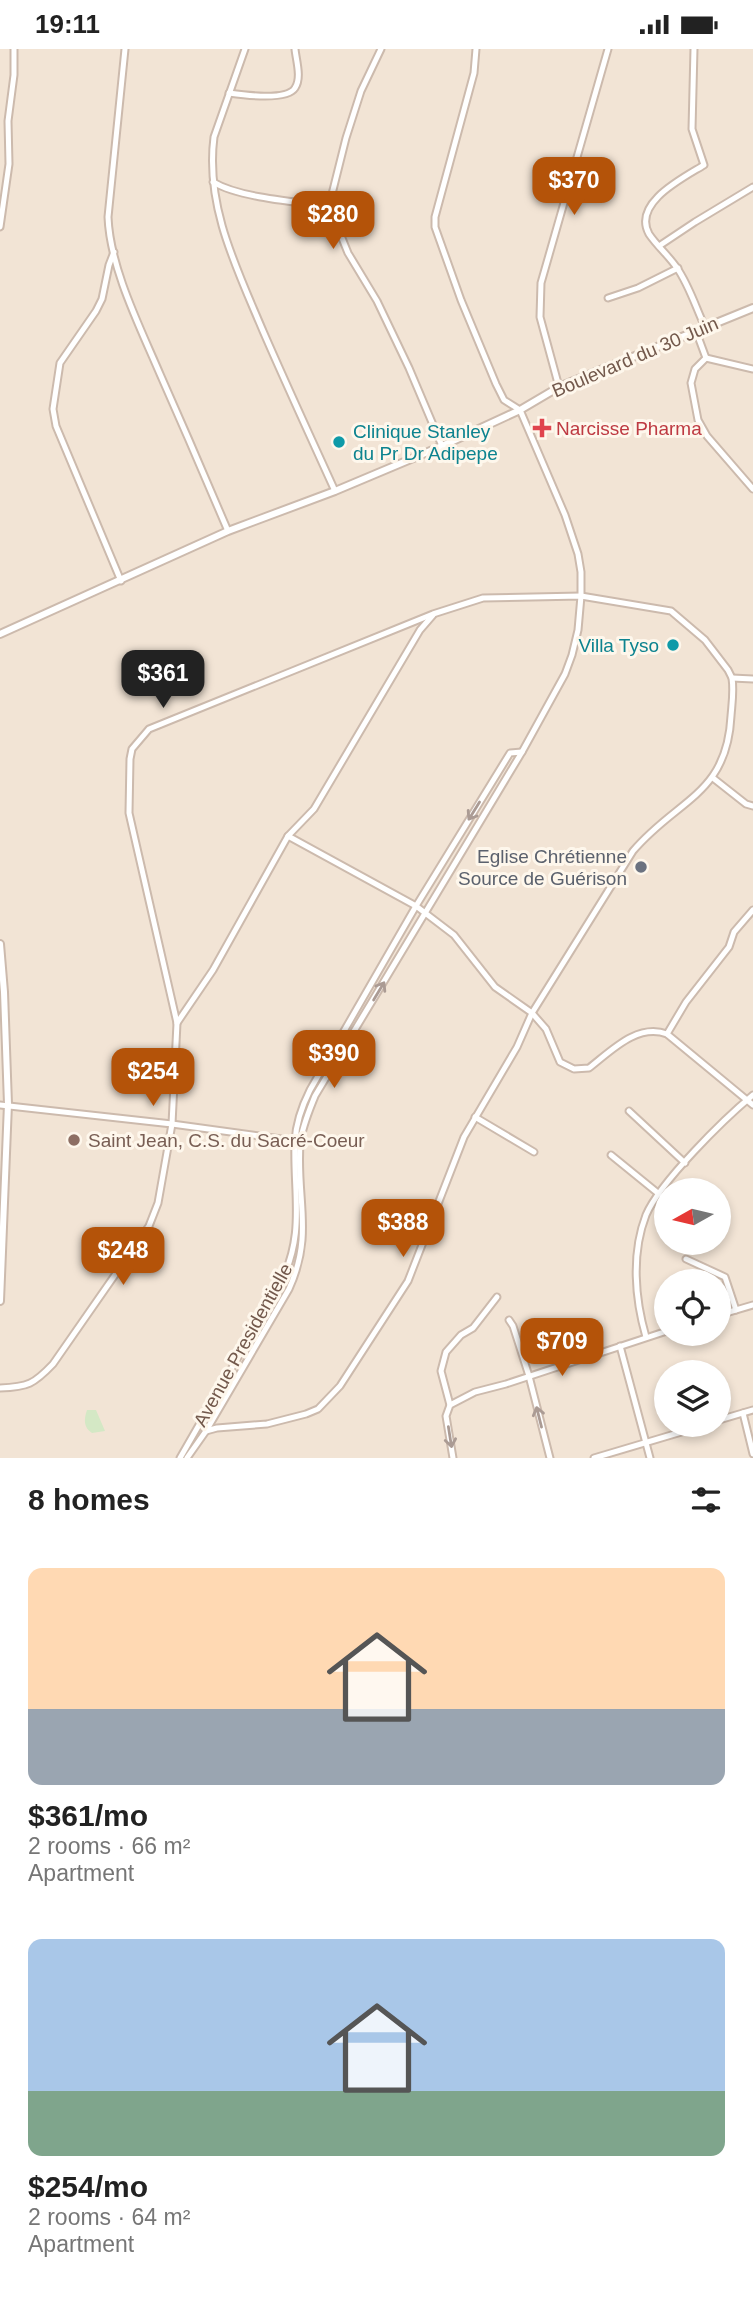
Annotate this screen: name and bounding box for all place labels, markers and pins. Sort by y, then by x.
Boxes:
pin: $370 [533,157,615,217]
pin: $280 [292,191,374,251]
place label: Narcisse Pharma [556,418,702,439]
marker: Narcisse Pharma [534,420,550,436]
place label: Clinique Stanley du Pr Dr Adipepe [353,421,498,464]
marker: Clinique Stanley du Pr Dr Adipepe [331,434,347,450]
place label: Villa Tyso [578,635,659,656]
marker: Villa Tyso [665,637,681,653]
pin: $361 [122,651,204,710]
place label: Eglise Chrétienne Source de Guérison [458,846,627,889]
marker: Eglise Chrétienne Source de Guérison [633,859,649,875]
pin: $390 [293,1031,375,1090]
pin: $254 [112,1049,194,1108]
place label: Saint Jean, C.S. du Sacré-Coeur [88,1130,365,1151]
marker: Saint Jean, C.S. du Sacré-Coeur [66,1132,82,1148]
pin: $388 [362,1199,444,1259]
pin: $248 [82,1227,164,1287]
pin: $709 [521,1319,603,1378]

